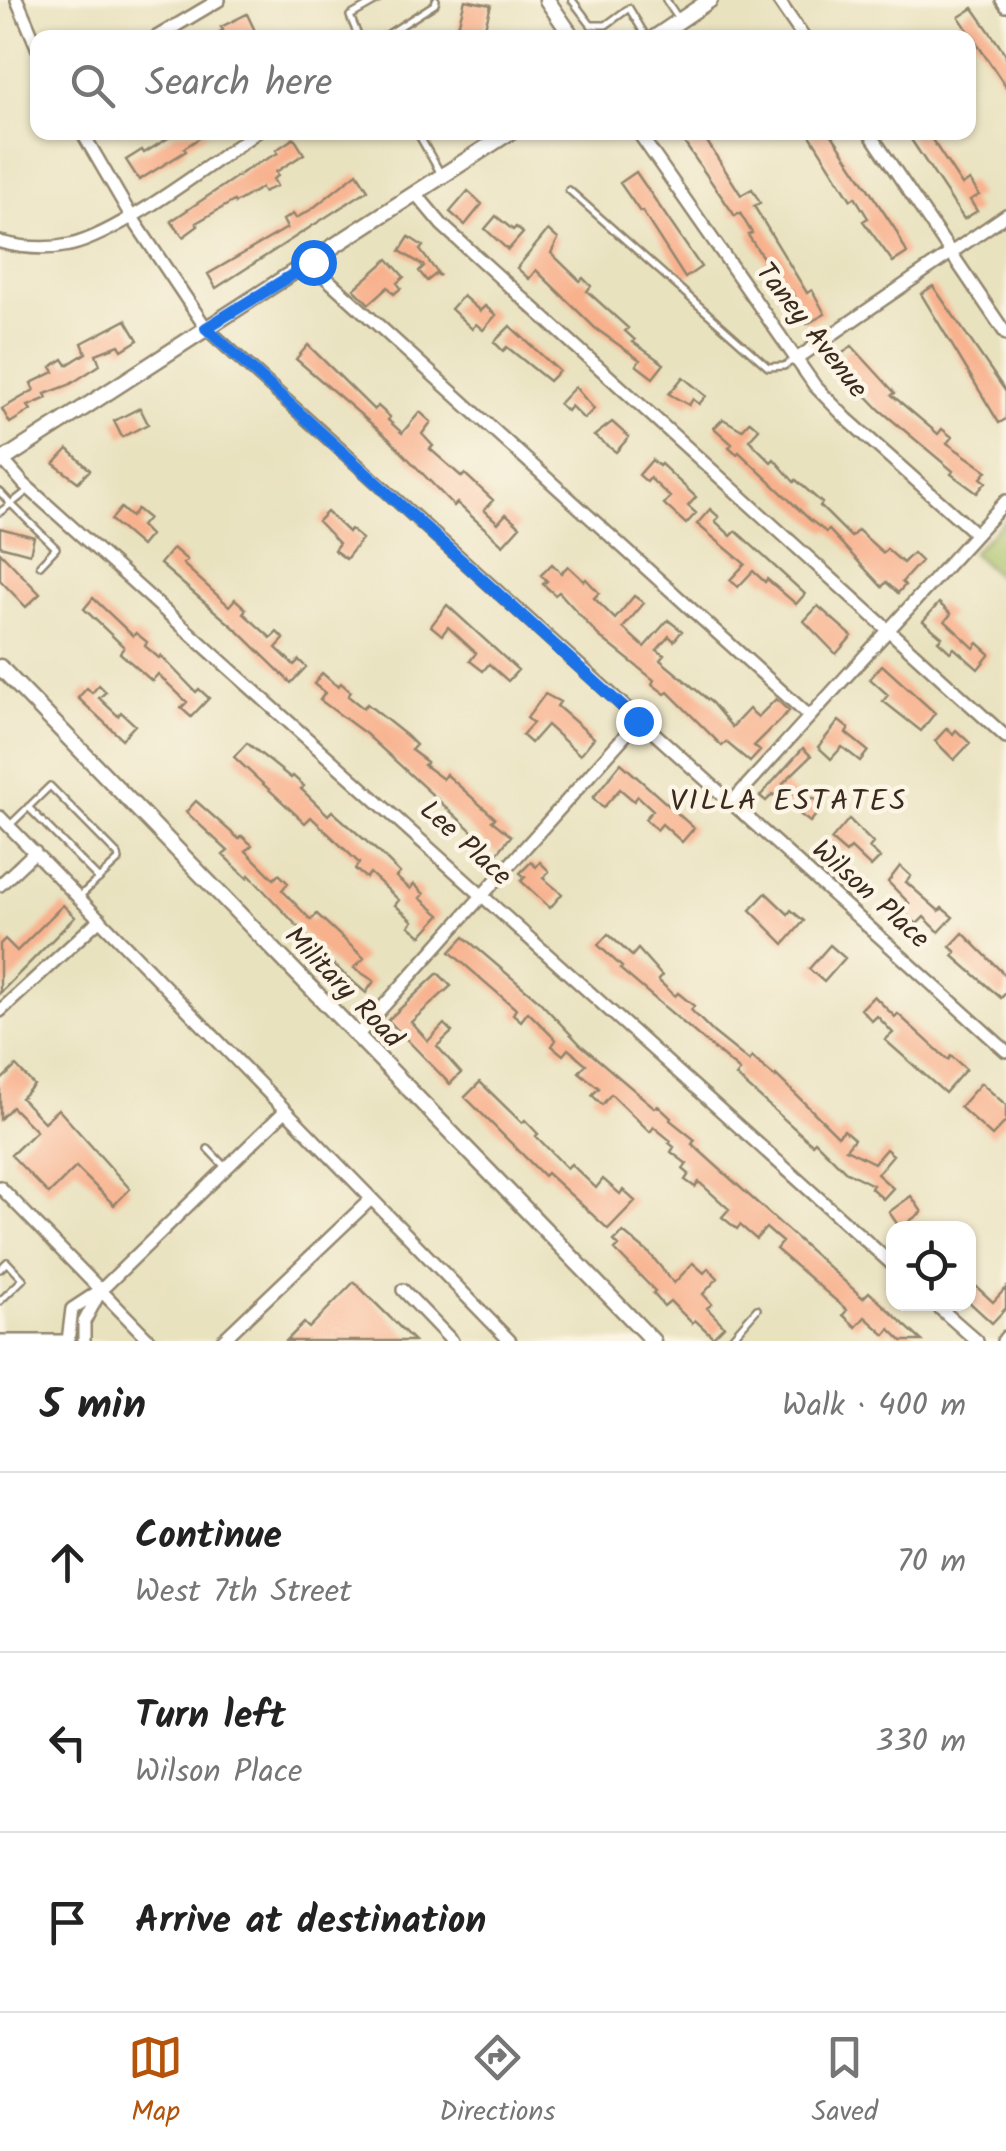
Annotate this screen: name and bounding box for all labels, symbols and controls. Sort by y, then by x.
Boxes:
search box [30,30,976,140]
text: Search here [145,55,332,115]
icon: search [65,58,120,113]
route start [291,240,337,286]
street label: Taney Avenue [743,253,879,409]
route end [616,699,662,745]
district label: VILLA ESTATES [670,778,908,826]
street label: Lee Place [408,790,522,898]
street label: Wilson Place [801,829,940,961]
street label: Military Road [273,916,414,1060]
map controls [886,1221,976,1311]
button: locate [886,1221,976,1311]
text: 5 min [40,1373,146,1440]
text: Walk · 400 m [782,1381,966,1432]
text: Continue [135,1507,282,1567]
icon: ahead [40,1535,95,1590]
text: 70 m [897,1537,966,1588]
text: West 7th Street [135,1567,352,1618]
text: Turn left [135,1687,286,1747]
icon: left [40,1715,95,1770]
text: 330 m [875,1717,966,1768]
text: Wilson Place [135,1747,302,1798]
text: Arrive at destination [135,1892,486,1952]
icon: arrive [40,1895,95,1950]
tab: Map [128,2030,183,2135]
tab: Directions [439,2030,555,2135]
tab: Saved [812,2030,878,2135]

